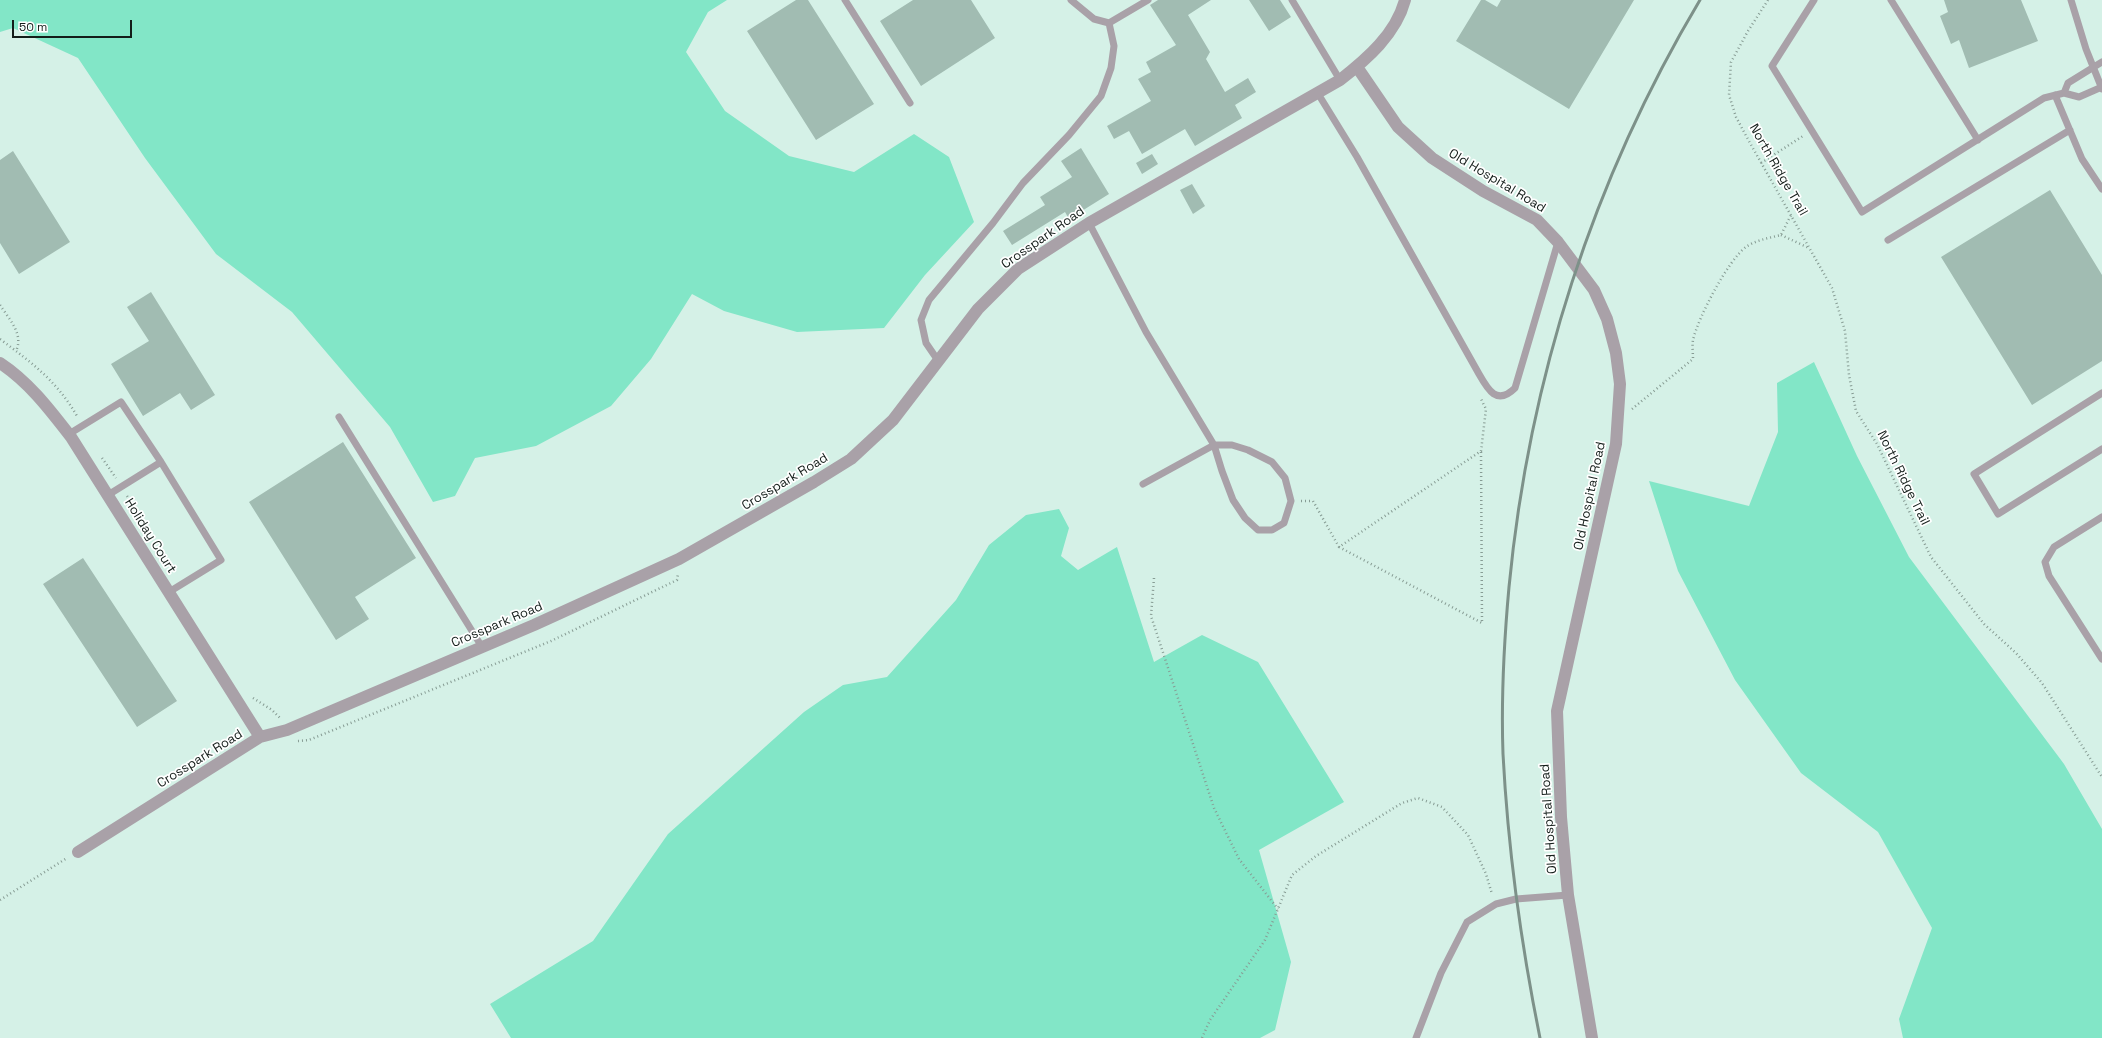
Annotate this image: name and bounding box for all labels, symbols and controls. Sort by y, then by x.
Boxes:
scale bar [14,12,134,38]
text: 50 m [19,19,47,35]
street label: North Ridge Trail [1745,121,1811,219]
street label: Old Hospital Road [1446,146,1548,216]
street label: Crosspark Road [998,204,1088,272]
street label: North Ridge Trail [1873,428,1933,528]
street label: Old Hospital Road [1571,440,1609,552]
street label: Crosspark Road [739,450,831,514]
street label: Holiday Court [121,496,179,576]
street label: Crosspark Road [449,599,545,651]
street label: Crosspark Road [154,726,246,792]
street label: Old Hospital Road [1537,763,1561,875]

